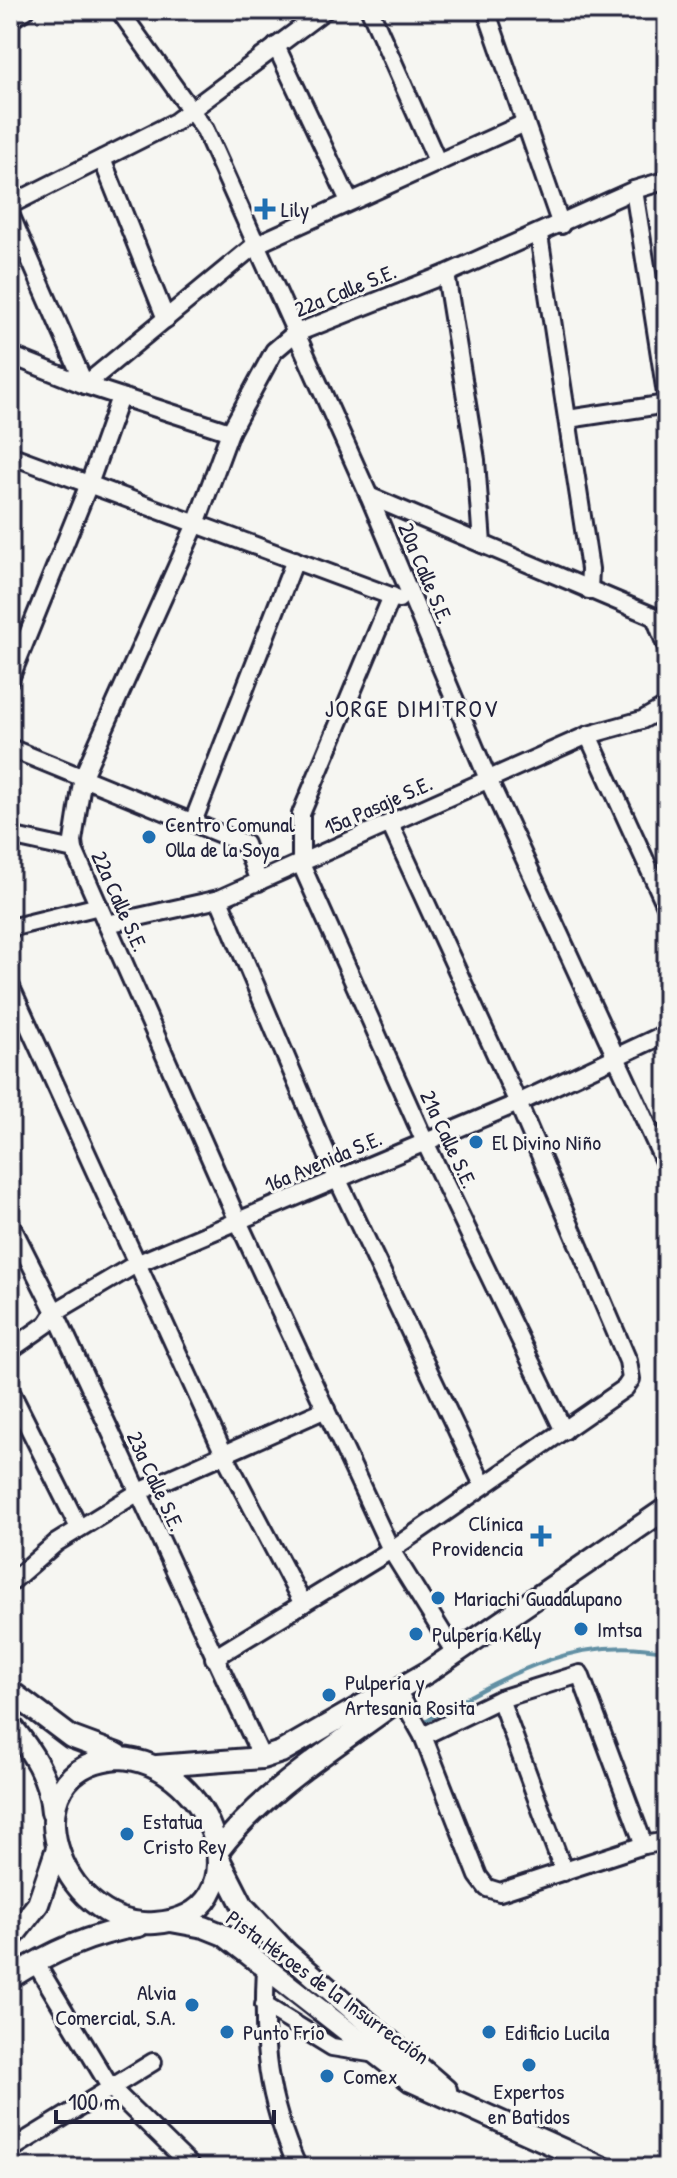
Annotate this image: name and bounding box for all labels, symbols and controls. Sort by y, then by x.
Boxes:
place label: Lily [281,194,309,224]
marker: Lily [256,200,274,218]
street label: 22a Calle S.E. [290,256,400,324]
street label: 20a Calle S.E. [391,518,461,628]
district label: JORGE DIMITROV [325,692,499,724]
street label: 15a Pasaje S.E. [319,768,437,842]
place label: Centro Comunal Olla de la Soya [165,809,295,864]
marker: Centro Comunal Olla de la Soya [140,828,158,846]
street label: 22a Calle S.E. [84,846,156,956]
street label: 21a Calle S.E. [413,1085,485,1193]
street label: 16a Avenida S.E. [260,1123,386,1199]
place label: El Divino Niño [492,1127,601,1157]
marker: El Divino Niño [467,1133,485,1151]
street label: 23a Calle S.E. [120,1426,192,1536]
place label: Clínica Providencia [432,1508,523,1563]
marker: Clínica Providencia [530,1525,552,1547]
place label: Mariachi Guadalupano [454,1583,622,1613]
marker: Mariachi Guadalupano [429,1589,447,1607]
place label: Imtsa [597,1614,642,1644]
place label: Pulpería Kelly [432,1619,542,1649]
marker: Imtsa [572,1620,590,1638]
marker: Pulpería Kelly [407,1625,425,1643]
place label: Pulpería y Artesania Rosita [345,1667,475,1722]
marker: Pulpería y Artesania Rosita [320,1686,338,1704]
place label: Estatua Cristo Rey [143,1806,226,1861]
marker: Estatua Cristo Rey [118,1825,136,1843]
street label: Pista Héroes de la Insurrección [220,1903,436,2071]
place label: Alvia Comercial, S.A. [55,1977,176,2032]
marker: Alvia Comercial, S.A. [183,1996,201,2014]
place label: Punto Frío [243,2017,324,2047]
place label: Edificio Lucila [505,2017,610,2047]
marker: Punto Frío [218,2023,236,2041]
marker: Edificio Lucila [480,2023,498,2041]
marker: Expertos en Batidos [520,2056,538,2074]
place label: Comex [343,2061,398,2091]
marker: Comex [318,2067,336,2085]
scale bar [56,2074,274,2124]
place label: Expertos en Batidos [488,2076,570,2131]
text: 100 m [68,2085,120,2117]

